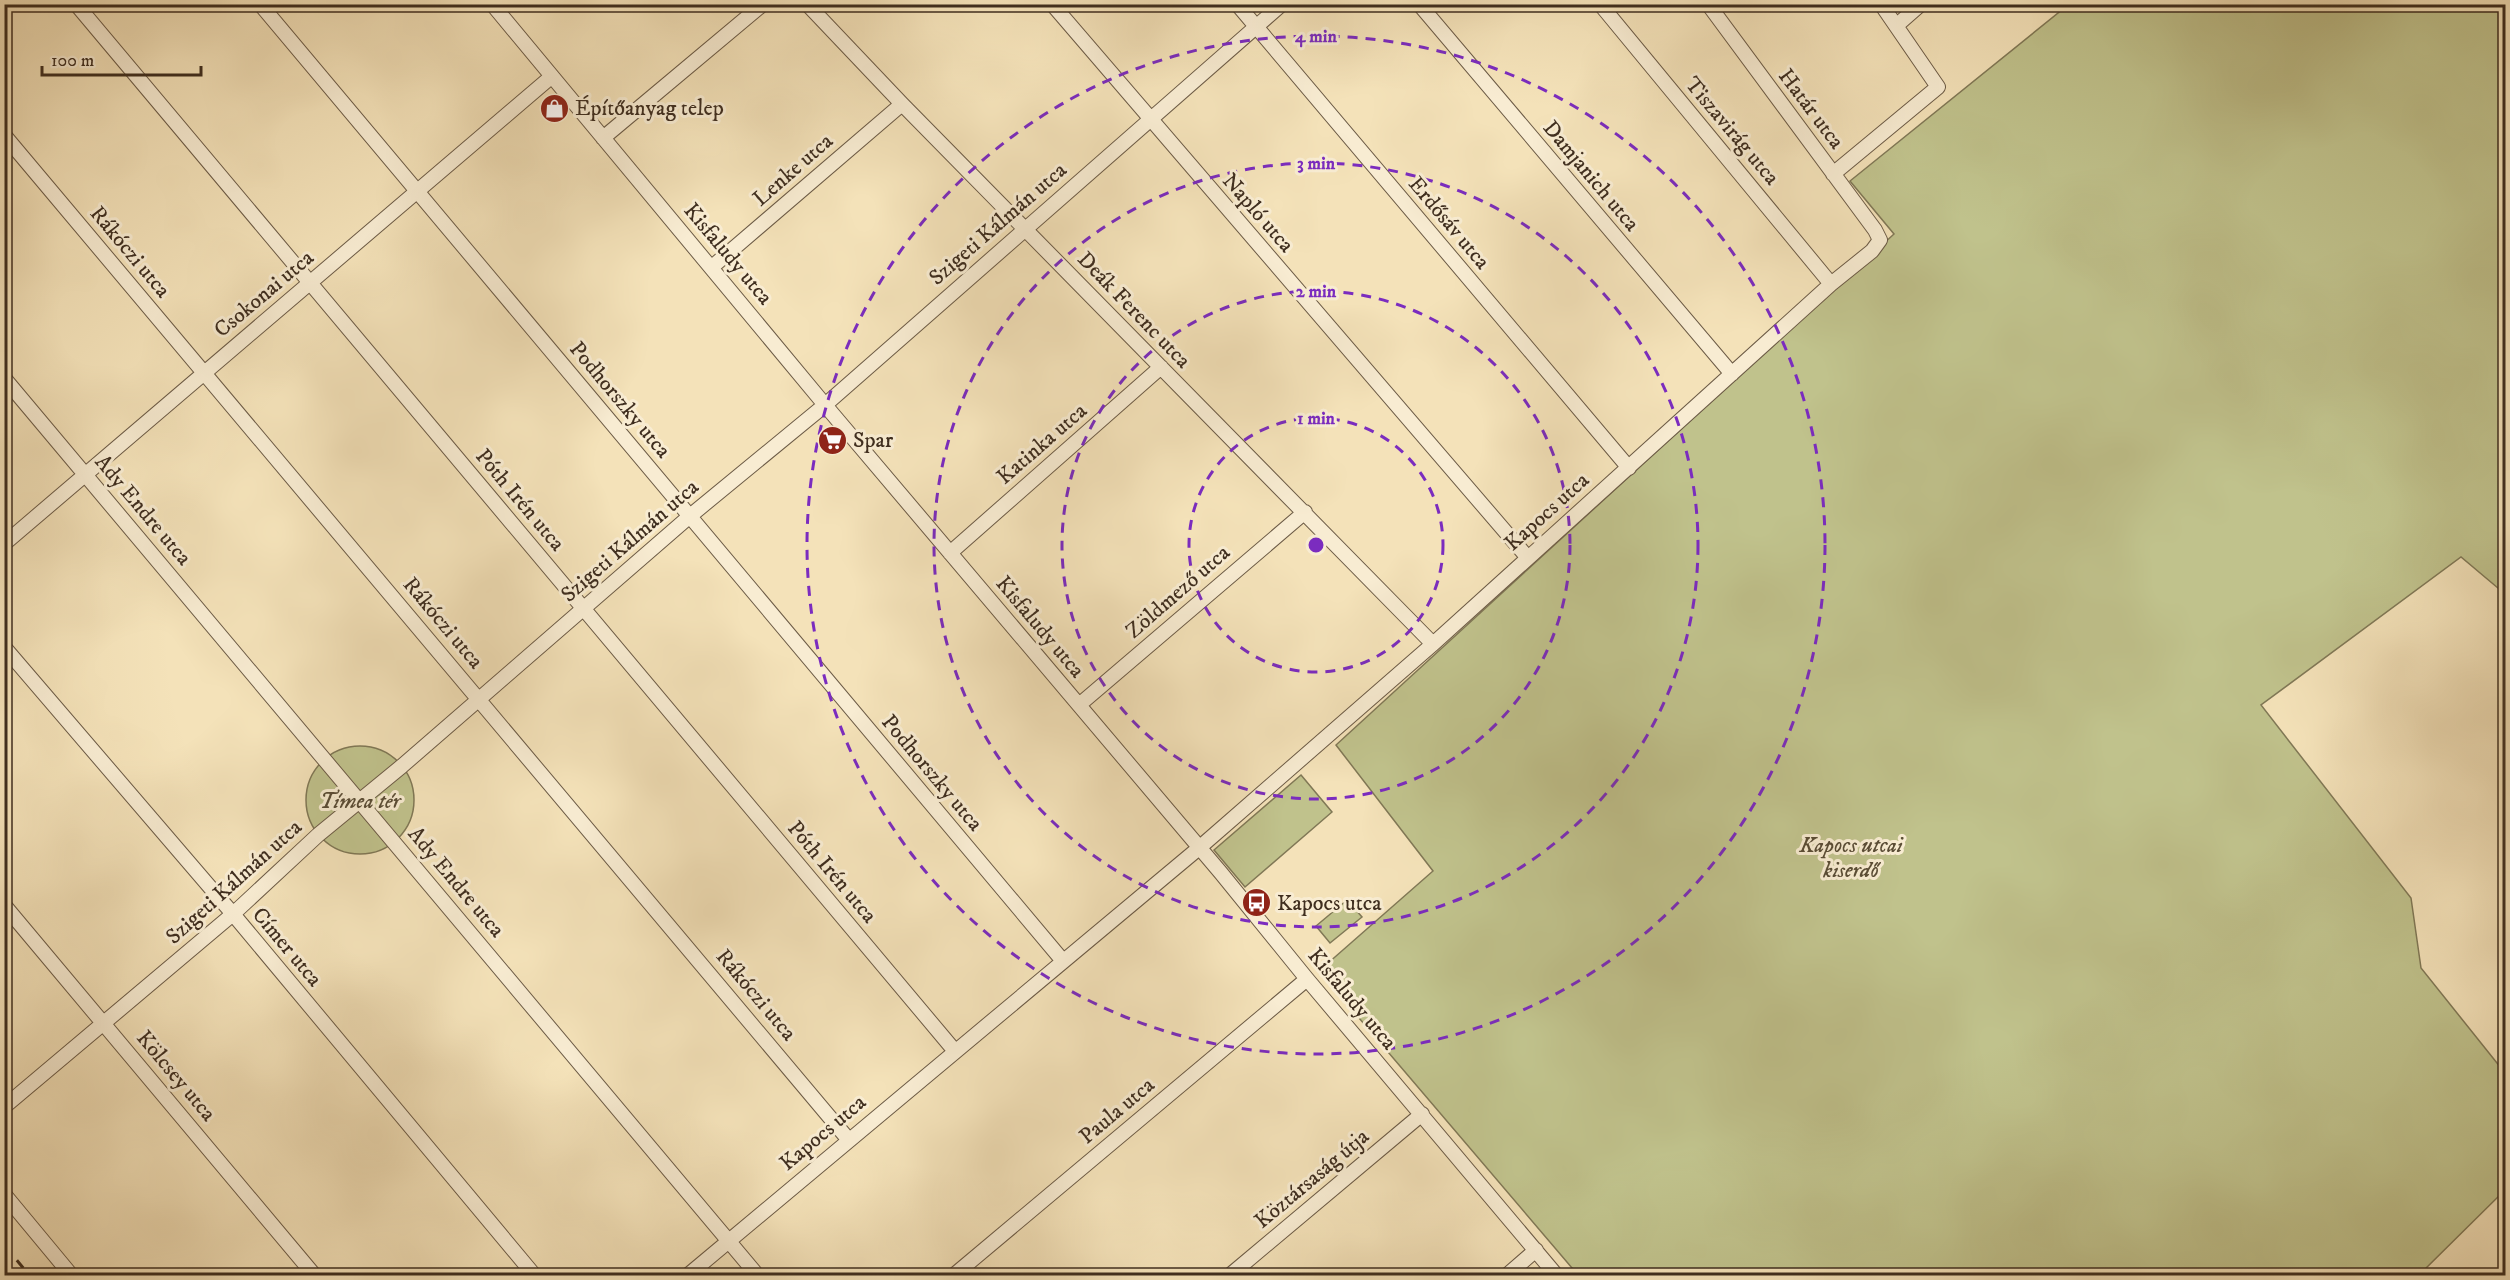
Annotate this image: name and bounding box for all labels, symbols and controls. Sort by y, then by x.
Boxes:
text: 4 min [1294,26,1337,48]
scale bar [42,39,201,77]
text: 100 m [51,50,94,72]
street label: Határ utca [1772,63,1850,155]
street label: Tiszavirág utca [1679,71,1786,191]
shop icon: Építőanyag telep [538,92,570,124]
place label: Építőanyag telep [575,95,724,122]
street label: Damjanich utca [1537,115,1646,237]
street label: Lenke utca [747,127,839,212]
text: 3 min [1297,153,1336,175]
street label: Szigeti Kálmán utca [924,156,1073,291]
street label: Napló utca [1216,168,1300,259]
street label: Erdősáv utca [1402,171,1496,275]
street label: Kisfaludy utca [678,198,779,311]
street label: Rákóczi utca [84,201,177,304]
street label: Csokonai utca [209,244,320,343]
street label: Deák Ferenc utca [1072,246,1197,374]
text: 2 min [1296,281,1337,303]
street label: Podhorszky utca [563,336,677,464]
street label: Katinka utca [991,397,1093,490]
text: 1 min [1297,408,1336,430]
supermarket icon: Spar [816,424,848,456]
place label: Spar [853,427,894,454]
street label: Póth Irén utca [469,443,571,557]
street label: Ady Endre utca [89,449,198,571]
street label: Kapocs utca [1499,467,1595,557]
street label: Szigeti Kálmán utca [556,473,705,608]
centre of rings [1306,535,1326,555]
street label: Zöldmező utca [1120,539,1236,645]
street label: Kisfaludy utca [990,571,1091,684]
street label: Rákóczi utca [397,572,490,675]
street label: Podhorszky utca [875,709,989,837]
park label: Tímea tér [320,788,403,815]
street label: Szigeti Kálmán utca [160,813,308,950]
street label: Póth Irén utca [781,815,883,929]
street label: Ady Endre utca [402,821,511,943]
park label: Kapocs utcai kiserdő [1798,832,1904,884]
bus stop icon: Kapocs utca [1240,887,1272,919]
place label: Kapocs utca [1277,890,1382,917]
street label: Címer utca [246,902,328,993]
street label: Kisfaludy utca [1302,943,1403,1056]
street label: Rákóczi utca [710,944,803,1047]
street label: Kölcsey utca [130,1025,222,1127]
street label: Paula utca [1074,1071,1161,1150]
street label: Kapocs utca [774,1089,872,1177]
street label: Köztársaság útja [1249,1123,1375,1235]

